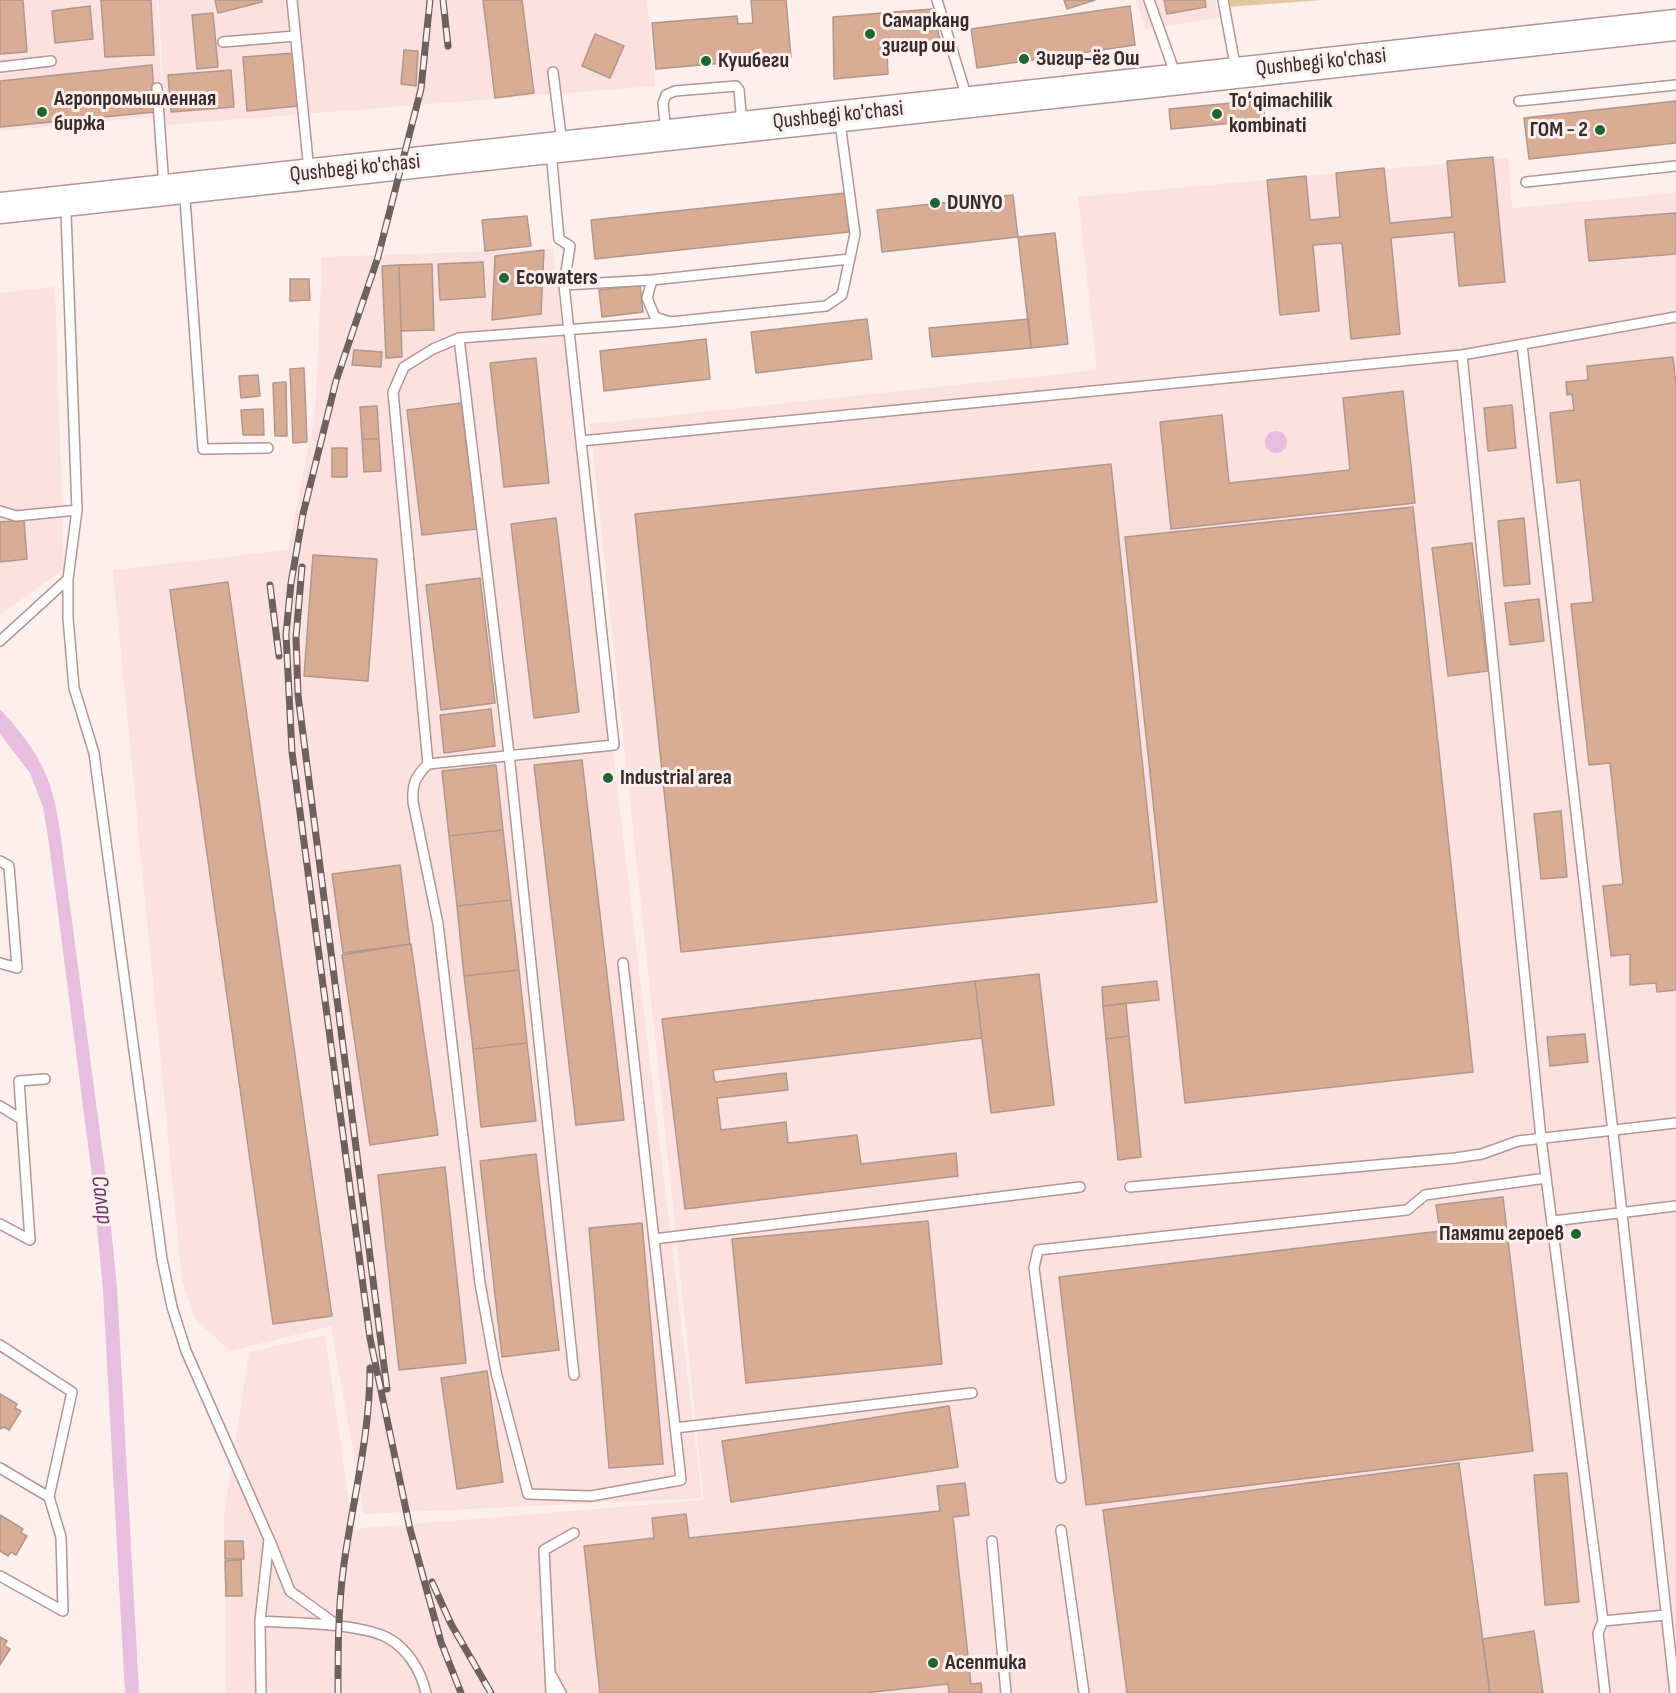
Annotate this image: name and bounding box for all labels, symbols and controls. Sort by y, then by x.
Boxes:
place label: Самарканд зигир ош [882,8,969,60]
marker: Самарканд зигир ош [863,27,877,41]
street label: Qushbegi ko'chasi [1254,43,1388,83]
place label: Зигир-ёг Ош [1036,46,1139,72]
place label: Кушбеги [718,48,789,74]
marker: Зигир-ёг Ош [1017,52,1031,66]
marker: Кушбеги [699,54,713,68]
place label: Агропромышленная биржа [54,86,216,138]
place label: Toʻqimachilik kombinati [1229,88,1333,140]
street label: Qushbegi ko'chasi [771,96,905,136]
marker: Агропромышленная биржа [35,105,49,119]
marker: Toʻqimachilik kombinati [1210,107,1224,121]
place label: ГОМ - 2 [1530,117,1588,143]
marker: ГОМ - 2 [1593,123,1607,137]
street label: Qushbegi ko'chasi [288,149,422,189]
place label: DUNYO [947,190,1003,216]
marker: DUNYO [928,196,942,210]
place label: Ecowaters [516,265,598,291]
marker: Ecowaters [497,271,511,285]
place label: Industrial area [620,765,732,791]
marker: Industrial area [601,771,615,785]
water label: Салар [84,1174,118,1226]
place label: Памяти героев [1439,1221,1564,1247]
marker: Памяти героев [1569,1227,1583,1241]
place label: Асептика [945,1650,1026,1676]
marker: Асептика [926,1656,940,1670]

